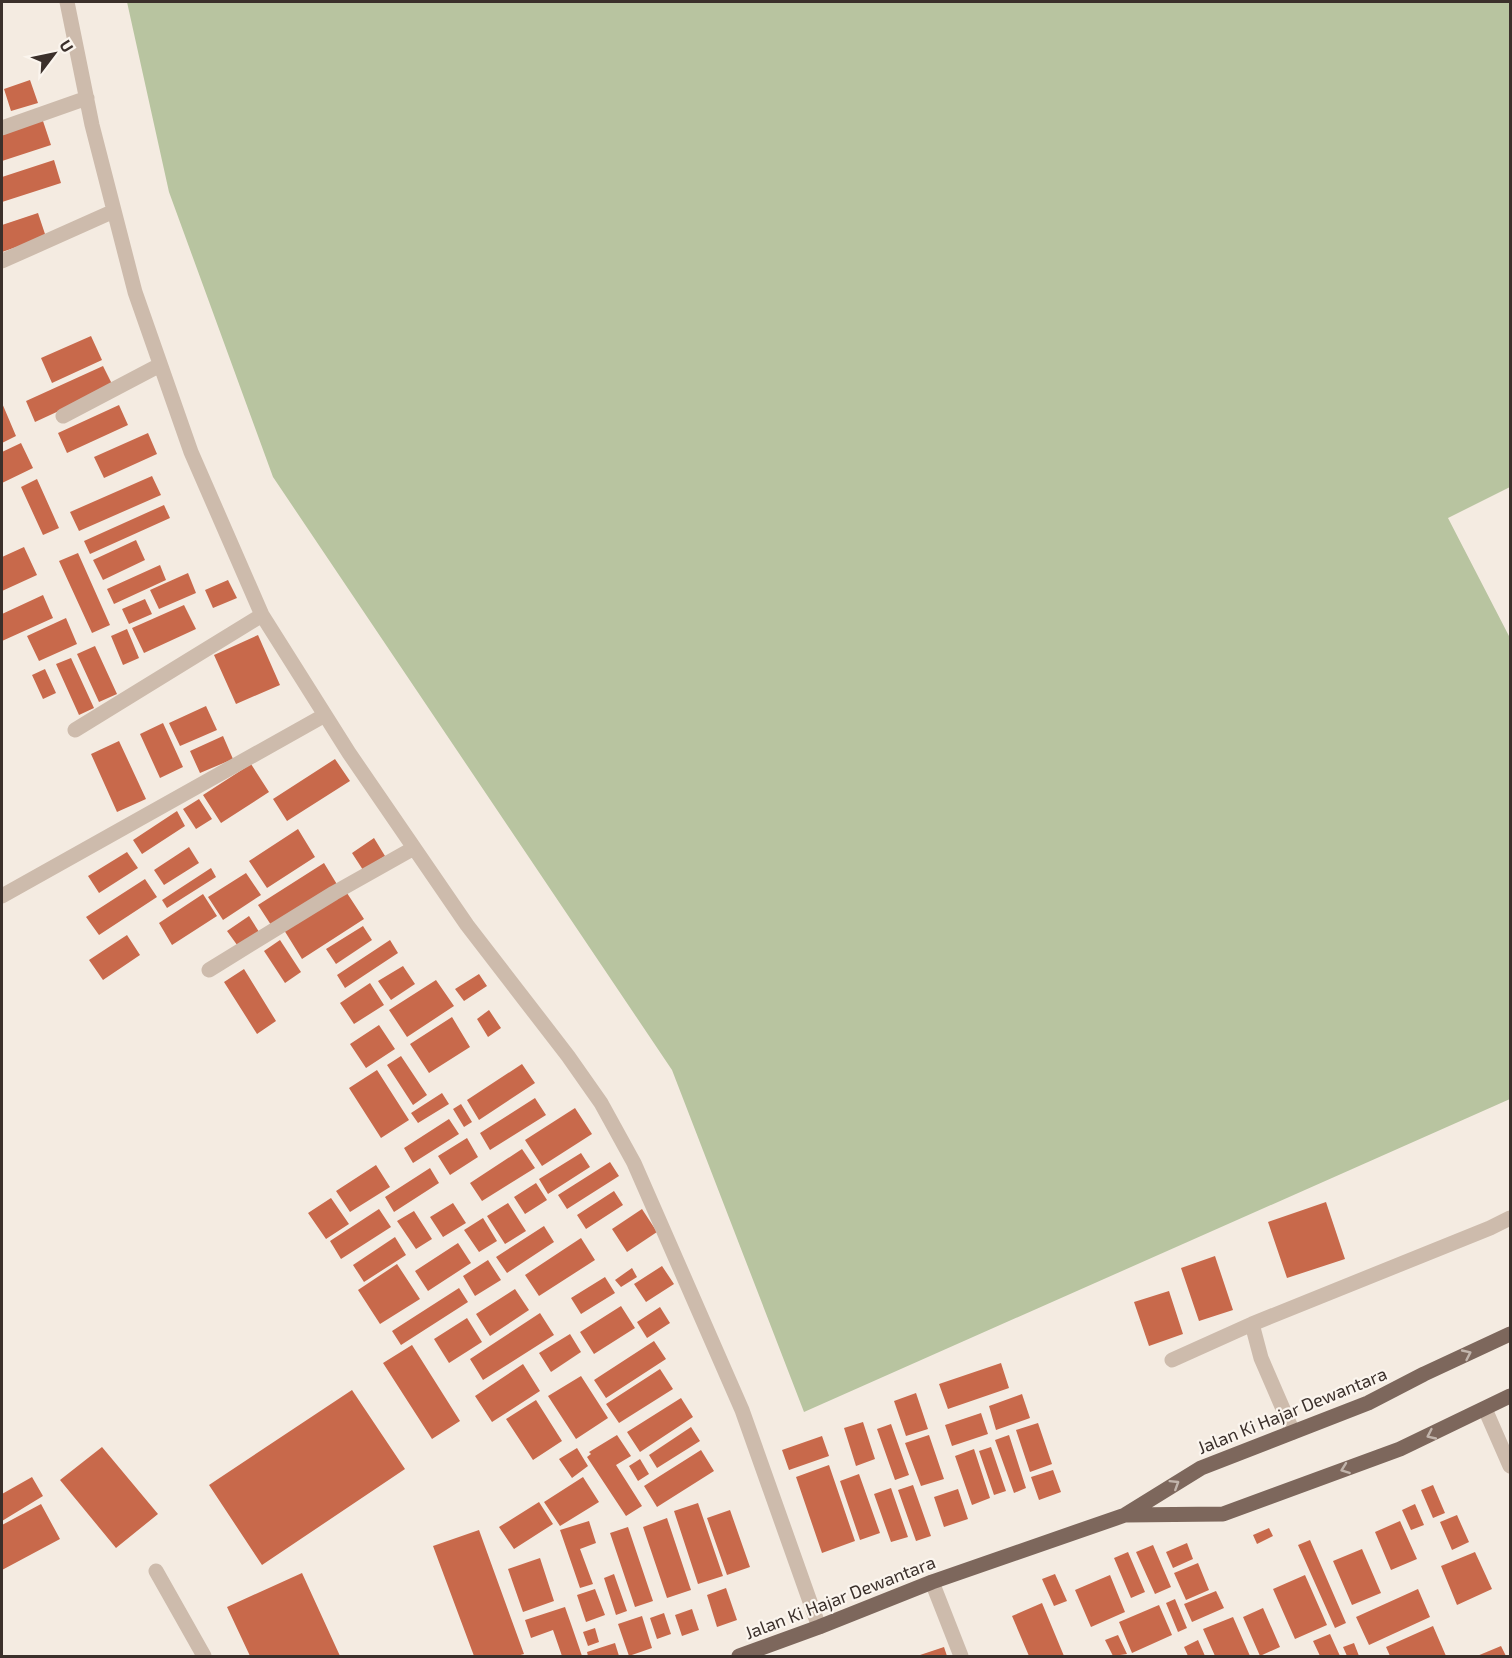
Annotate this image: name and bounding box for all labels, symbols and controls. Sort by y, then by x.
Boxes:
north arrow [24,24,84,84]
text: U [56,36,78,55]
one-way arrow [1461,1349,1472,1361]
street label: Jalan Ki Hajar Dewantara [1194,1362,1390,1458]
one-way arrow [1426,1428,1437,1440]
one-way arrow [1340,1462,1351,1475]
one-way arrow [1169,1480,1179,1492]
street label: Jalan Ki Hajar Dewantara [742,1550,938,1644]

